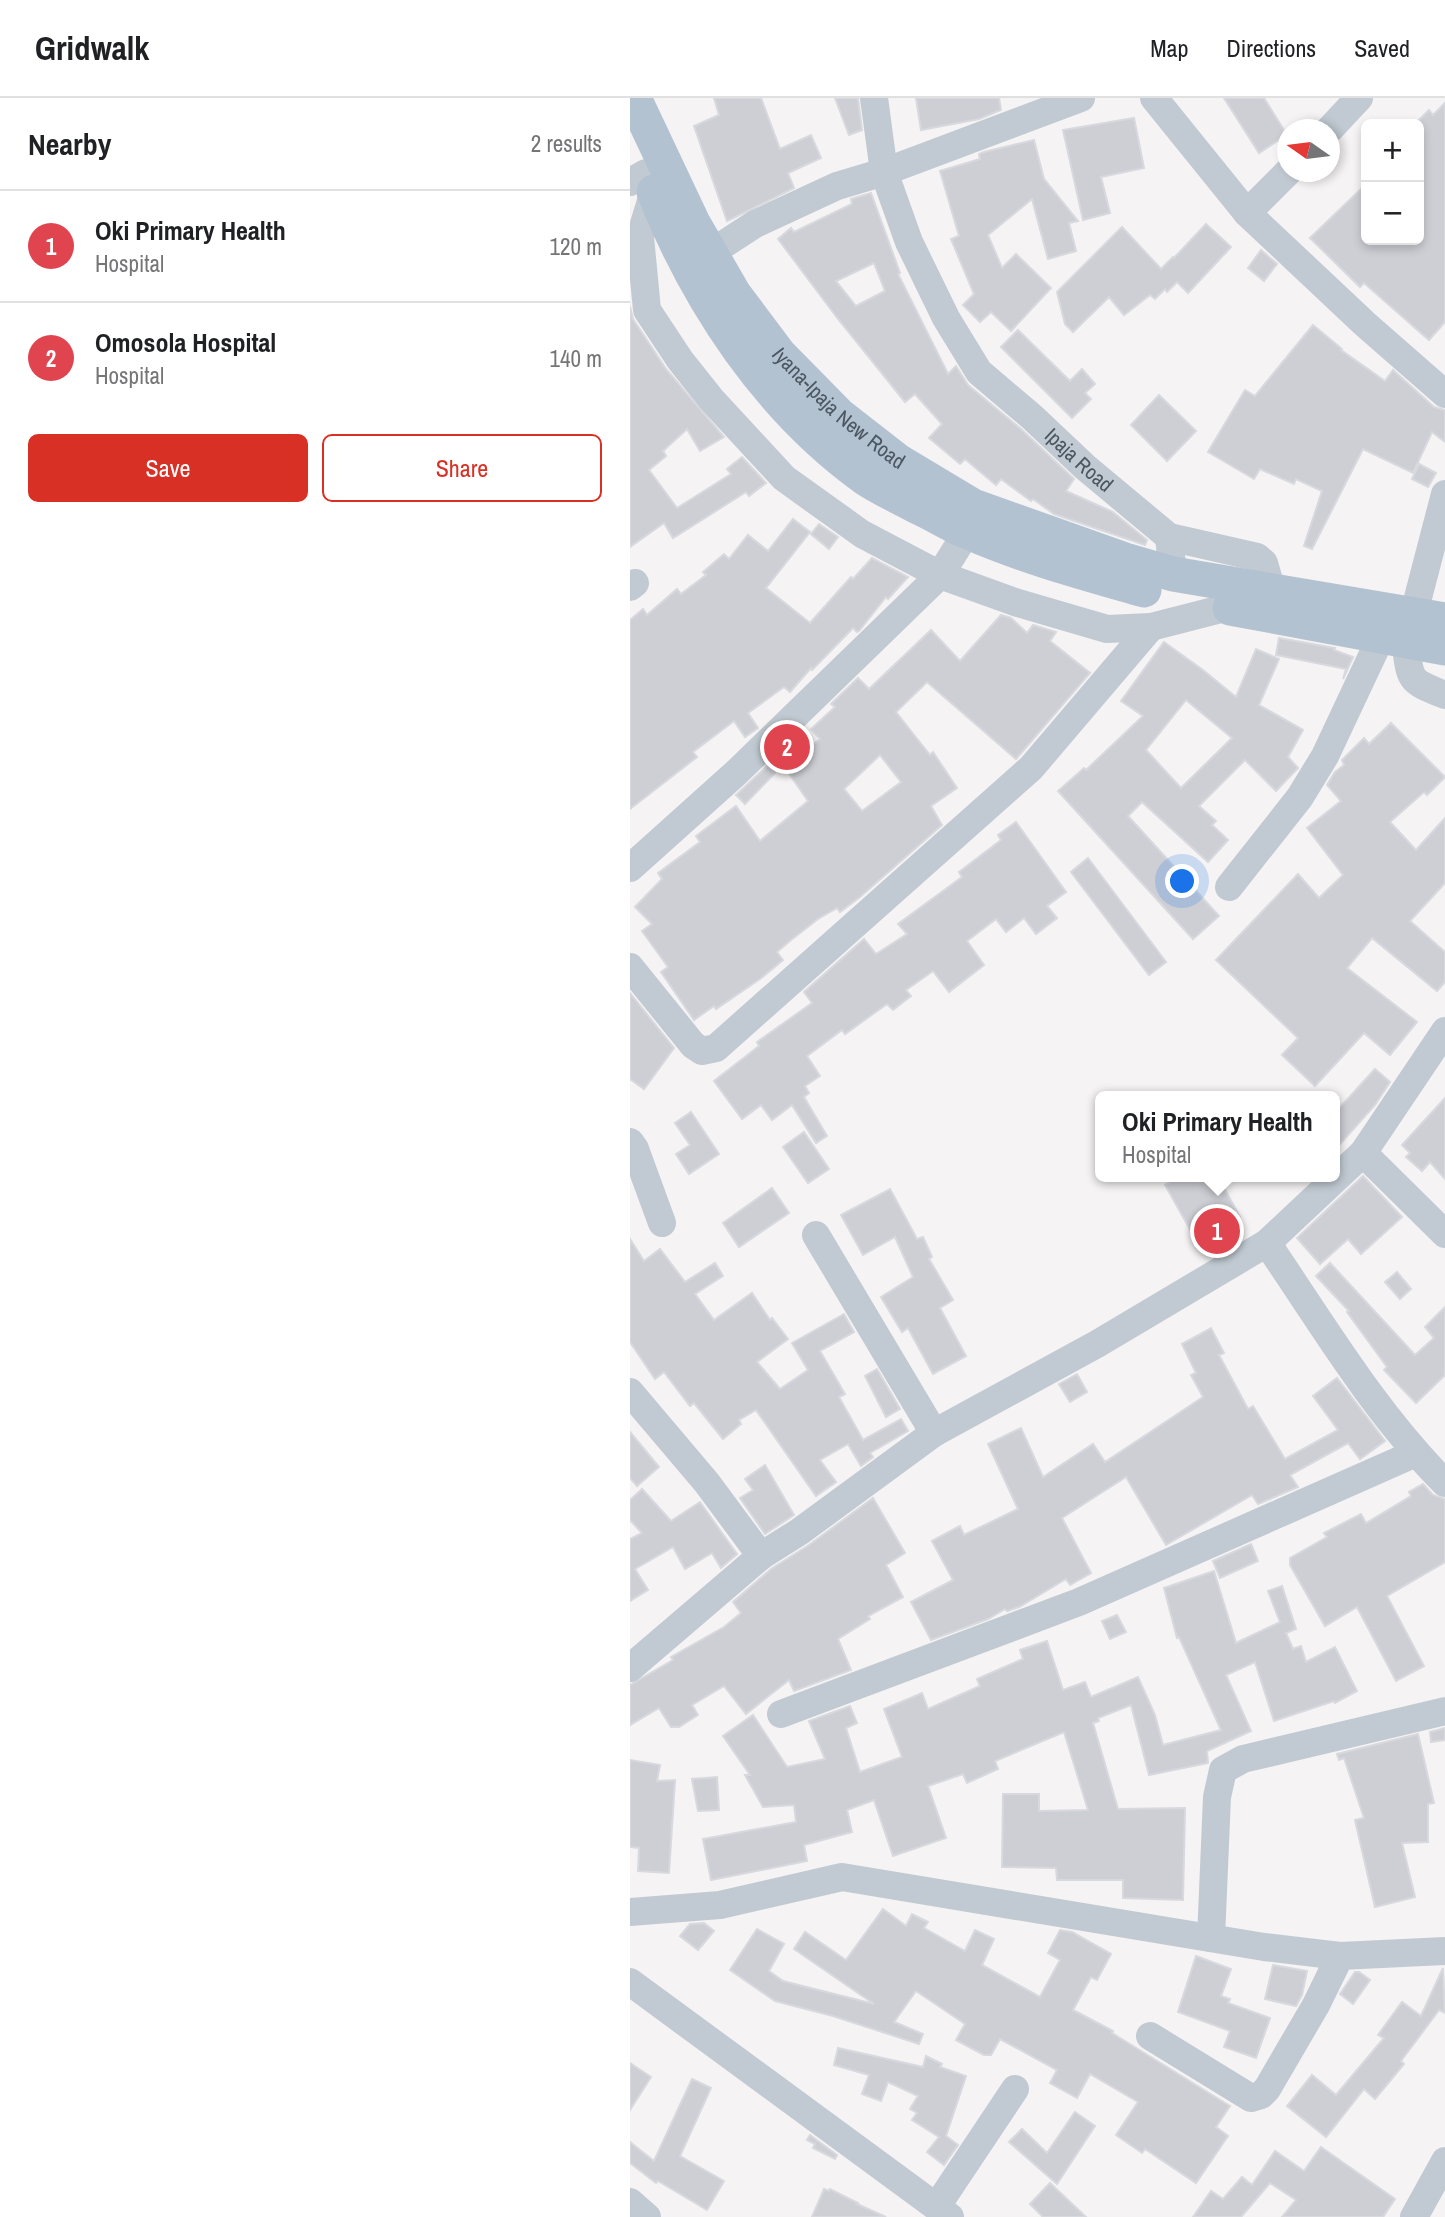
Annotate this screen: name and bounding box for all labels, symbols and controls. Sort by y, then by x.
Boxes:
text: Gridwalk [35,26,149,70]
text: Map [1150,32,1188,64]
text: Directions [1226,32,1316,64]
text: Saved [1354,32,1410,64]
north arrow [1277,119,1340,182]
map controls [1361,119,1424,245]
button: + [1361,119,1424,182]
text: Nearby [28,124,111,164]
text: 2 results [531,128,602,159]
button: − [1361,182,1424,245]
text: Oki Primary Health [95,213,286,248]
text: 1 [46,231,56,262]
text: 120 m [550,231,602,262]
text: Hospital [95,248,164,279]
text: Omosola Hospital [95,325,276,360]
street label: Iyana-Ipaja New Road [765,341,911,476]
text: 2 [46,343,56,374]
text: 140 m [550,343,602,374]
text: Hospital [95,360,164,391]
street label: Ipaja Road [1038,421,1120,499]
button: Save [28,434,308,502]
button: Share [322,434,602,502]
pin: 2 [764,721,810,773]
your location [1165,864,1199,898]
popup [1095,1091,1340,1182]
text: Oki Primary Health [1122,1104,1313,1139]
text: Hospital [1122,1139,1191,1170]
pin: 1 [1194,1205,1240,1257]

